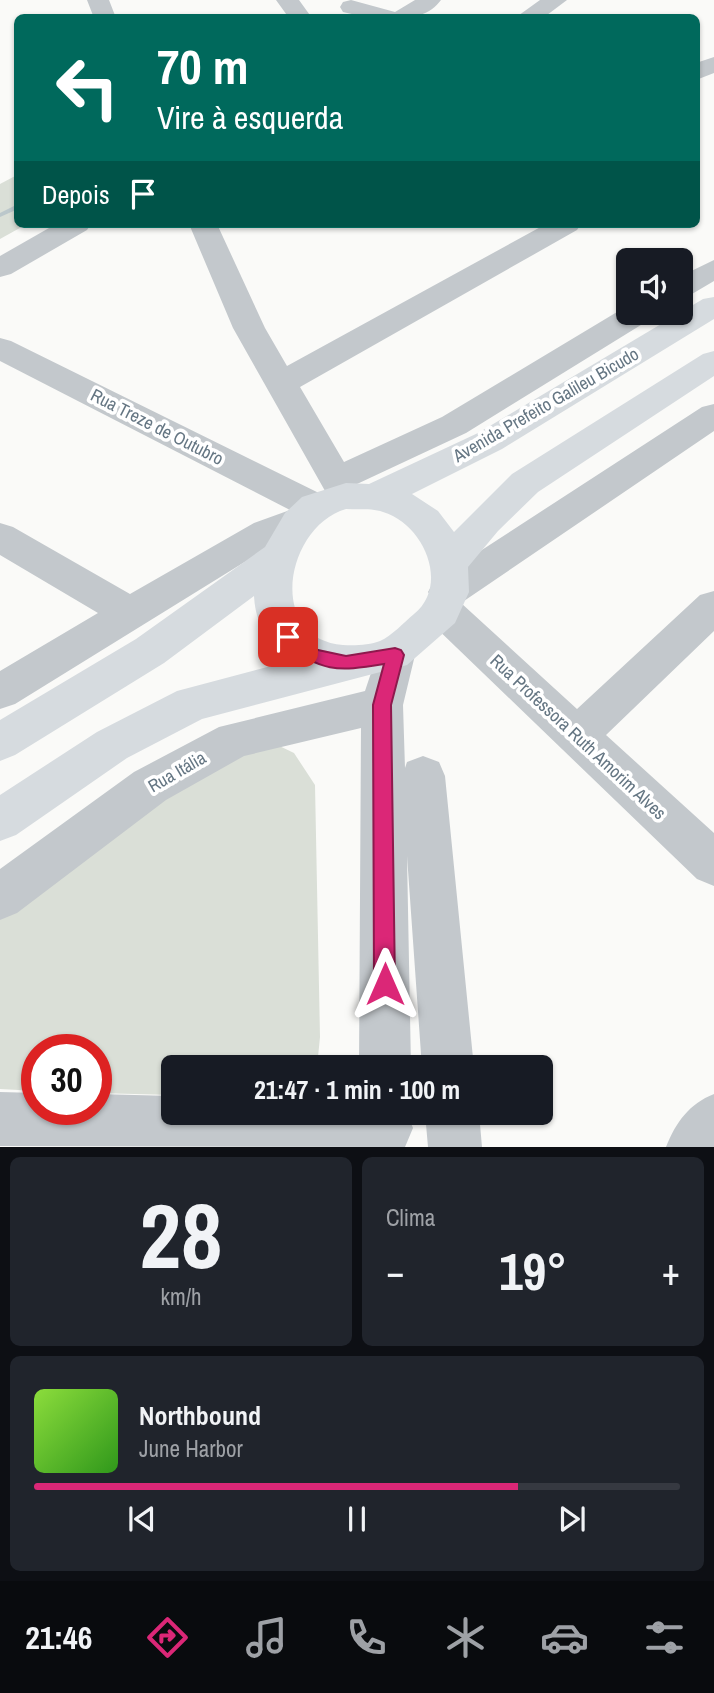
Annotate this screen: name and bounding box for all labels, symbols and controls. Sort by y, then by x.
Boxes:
text: 70 m [157,33,249,99]
icon: left [42,42,133,133]
text: Vire à esquerda [157,96,343,139]
icon: arrive [124,175,162,213]
text: Depois [42,177,110,212]
map controls [616,248,693,325]
button: sound [616,248,693,325]
street label: Avenida Prefeito Galileu Bicudo [447,341,643,469]
street label: Rua Treze de Outubro [86,382,228,471]
pin [258,607,318,667]
icon: arrive [269,618,307,656]
street label: Rua Professora Ruth Amorim Alves [485,648,672,825]
street label: Rua Itália [143,745,210,798]
position arrow [348,947,422,1021]
speed limit sign: 30 [21,1034,112,1125]
text: 21:47 · 1 min · 100 m [254,1072,460,1107]
text: 28 [140,1174,223,1296]
text: Clima [386,1202,435,1233]
text: 19° [499,1236,567,1306]
text: − [386,1246,404,1297]
text: + [662,1246,680,1297]
text: km/h [161,1281,201,1312]
text: Northbound [139,1398,261,1433]
text: June Harbor [139,1433,243,1464]
icon: previous [123,1500,161,1538]
icon: pause [338,1500,376,1538]
icon: next [553,1500,591,1538]
icon: directions [143,1613,192,1662]
icon: music [242,1613,291,1662]
icon: phone [342,1613,391,1662]
icon: climate [441,1613,490,1662]
icon: car [540,1613,589,1662]
icon: filters [640,1613,689,1662]
text: 21:46 [25,1616,92,1659]

